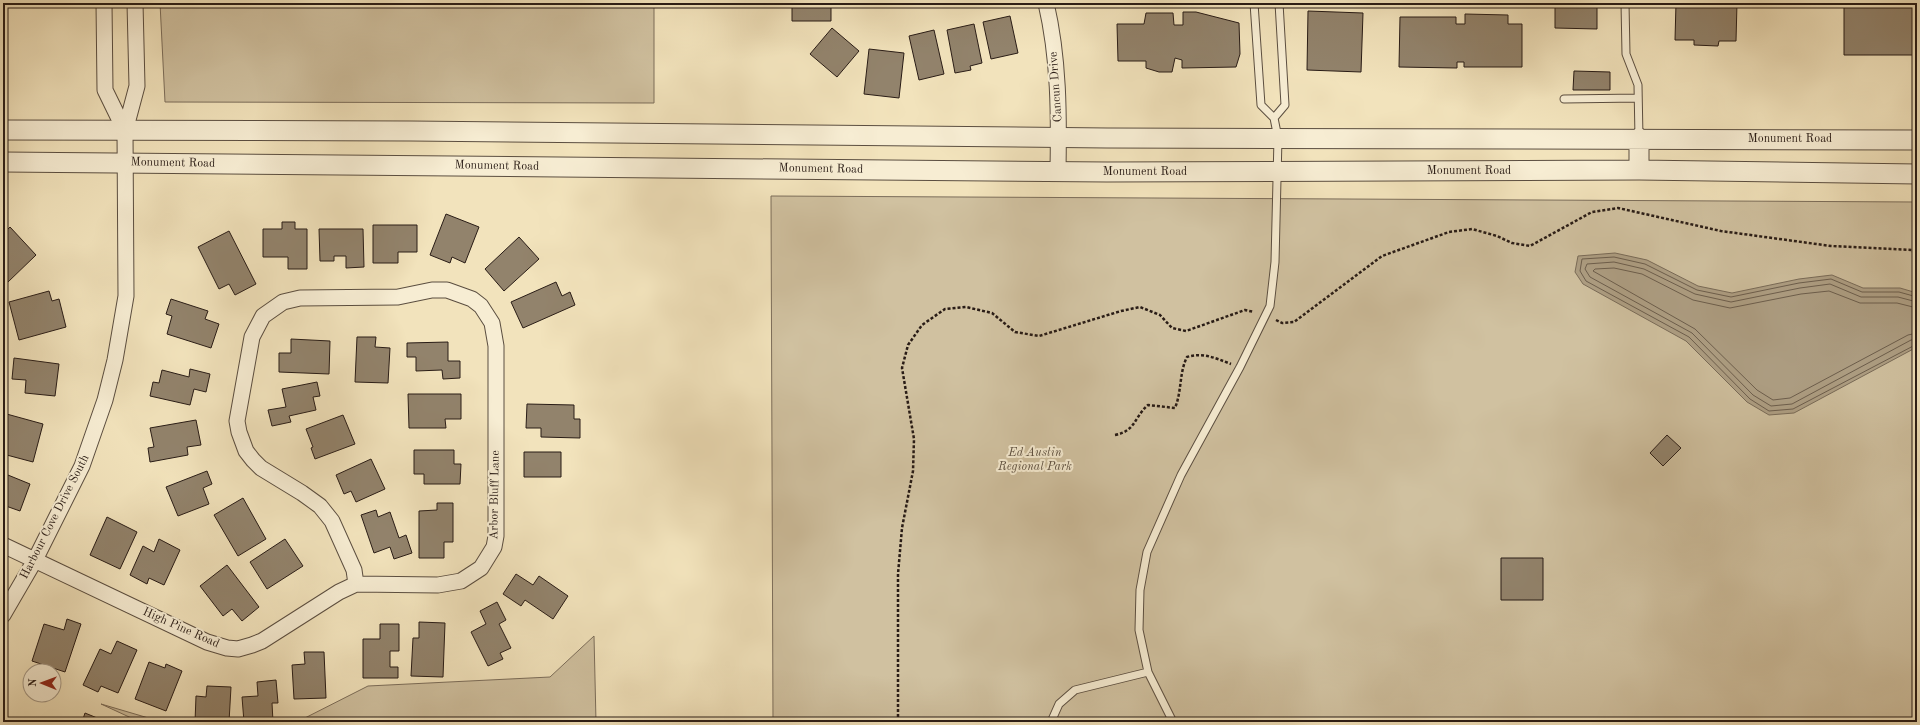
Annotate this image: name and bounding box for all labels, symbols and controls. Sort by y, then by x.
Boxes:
street label: Cancun Drive [1048,51,1064,123]
street label: Monument Road [1748,133,1832,145]
street label: Monument Road [131,156,215,170]
street label: Monument Road [455,159,539,173]
street label: Monument Road [779,162,863,176]
street label: Monument Road [1427,165,1511,177]
street label: Monument Road [1103,166,1187,178]
park label: Ed Austin Regional Park [997,447,1072,473]
street label: Arbor Bluff Lane [488,450,502,540]
street label: Harbour Cove Drive South [18,452,92,581]
street label: High Pine Road [141,606,221,650]
north arrow [22,663,62,703]
text: N [28,678,39,687]

